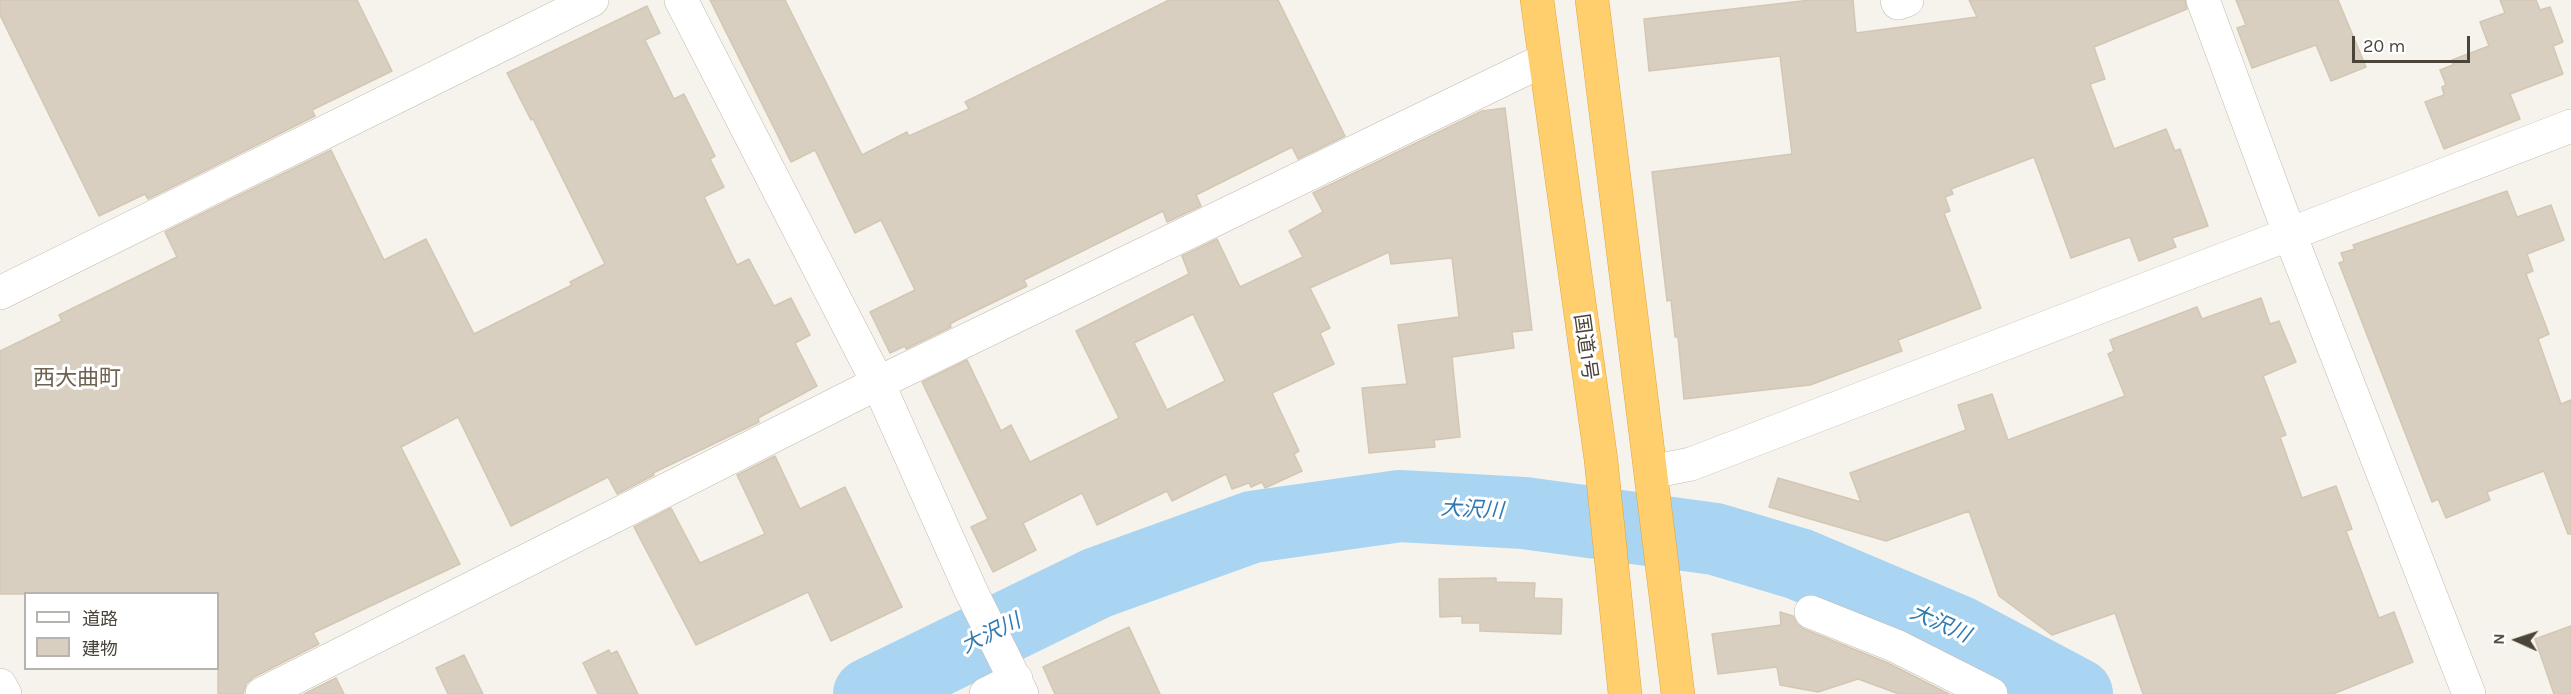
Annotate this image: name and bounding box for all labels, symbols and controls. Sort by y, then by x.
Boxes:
scale bar [2355,24,2474,62]
text: 20 m [2363,35,2405,57]
street label: 国道1号 [1568,312,1602,382]
district label: 西大曲町 [33,366,121,392]
water label: 大沢川 [1440,496,1504,524]
legend [24,592,219,670]
water label: 大沢川 [1906,600,1974,648]
text: 道路 [82,608,118,630]
water label: 大沢川 [957,609,1025,659]
north arrow [2487,610,2547,670]
text: N [2489,633,2508,645]
text: 建物 [82,638,118,660]

